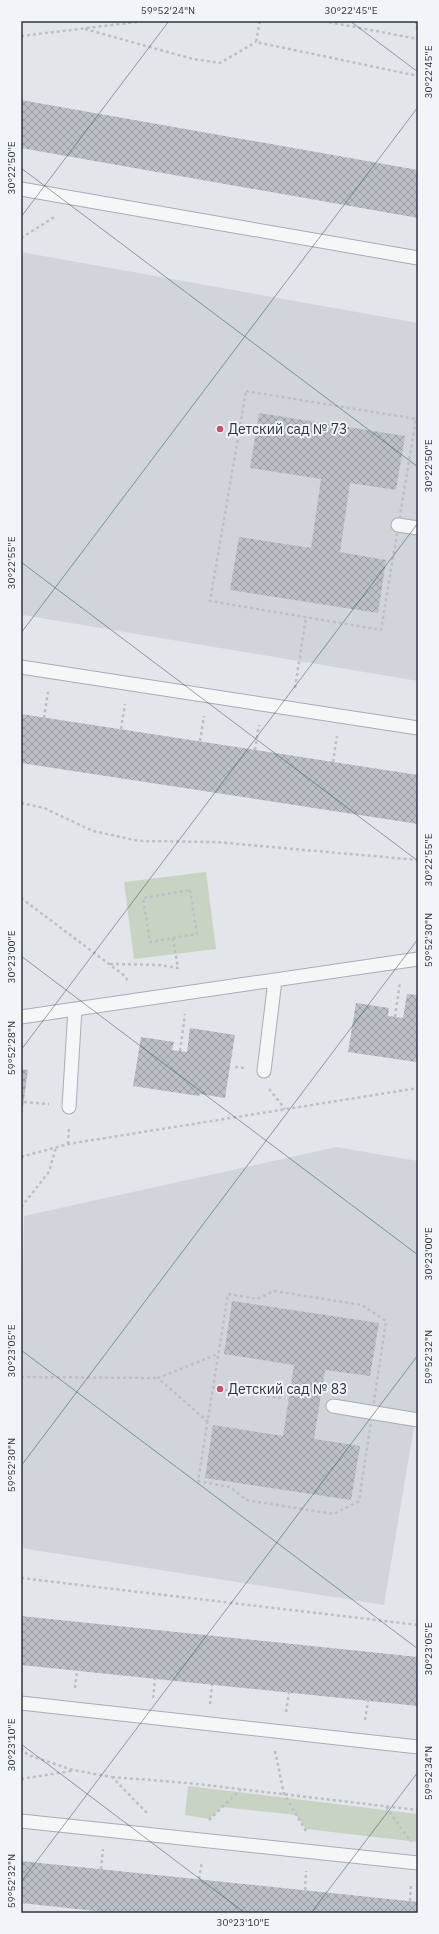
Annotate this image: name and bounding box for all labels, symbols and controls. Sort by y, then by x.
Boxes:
text: 59°52'24"N [141,4,195,17]
text: 30°22'45"E [324,4,378,17]
text: 30°22'45"E [422,45,435,99]
text: 30°22'50"E [5,141,18,195]
place label: Детский сад № 73 [228,420,348,438]
marker: Детский сад № 73 [215,424,225,434]
text: 30°22'50"E [422,439,435,493]
text: 30°22'55"E [5,536,18,590]
text: 30°22'55"E [422,833,435,887]
text: 59°52'30"N [422,913,435,967]
text: 30°23'00"E [5,930,18,984]
text: 59°52'28"N [5,1021,18,1075]
text: 30°23'00"E [422,1227,435,1281]
text: 30°23'05"E [5,1324,18,1378]
text: 59°52'32"N [422,1330,435,1384]
place label: Детский сад № 83 [228,1380,348,1398]
marker: Детский сад № 83 [215,1384,225,1394]
text: 59°52'30"N [5,1438,18,1492]
text: 30°23'05"E [422,1622,435,1676]
text: 30°23'10"E [5,1718,18,1772]
text: 59°52'34"N [422,1746,435,1800]
text: 59°52'32"N [5,1854,18,1908]
text: 30°23'10"E [216,1916,270,1929]

